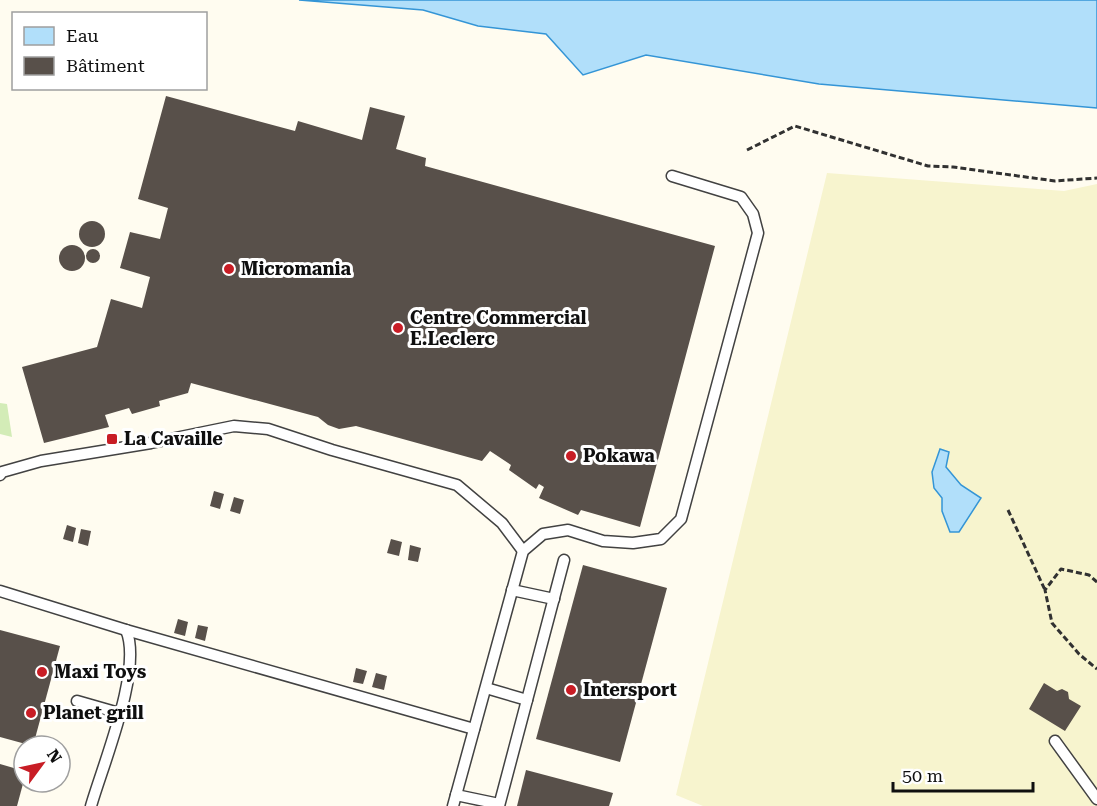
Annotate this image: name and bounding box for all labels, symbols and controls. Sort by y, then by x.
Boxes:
legend [12,12,207,90]
text: Eau [66,25,99,46]
text: Bâtiment [66,55,145,76]
place label: Micromania [241,258,351,279]
marker: Micromania [222,262,236,276]
place label: Centre Commercial E.Leclerc [410,307,587,349]
marker: Centre Commercial E.Leclerc [391,321,405,335]
place label: La Cavaille [124,428,223,449]
marker: La Cavaille [105,432,119,446]
place label: Pokawa [583,445,655,466]
marker: Pokawa [564,449,578,463]
place label: Maxi Toys [54,661,146,682]
marker: Maxi Toys [35,665,49,679]
place label: Intersport [583,679,677,700]
marker: Intersport [564,683,578,697]
place label: Planet grill [43,702,144,723]
marker: Planet grill [24,706,38,720]
north arrow [12,734,72,794]
text: N [43,746,65,766]
scale bar [893,755,1032,793]
text: 50 m [902,765,943,786]

